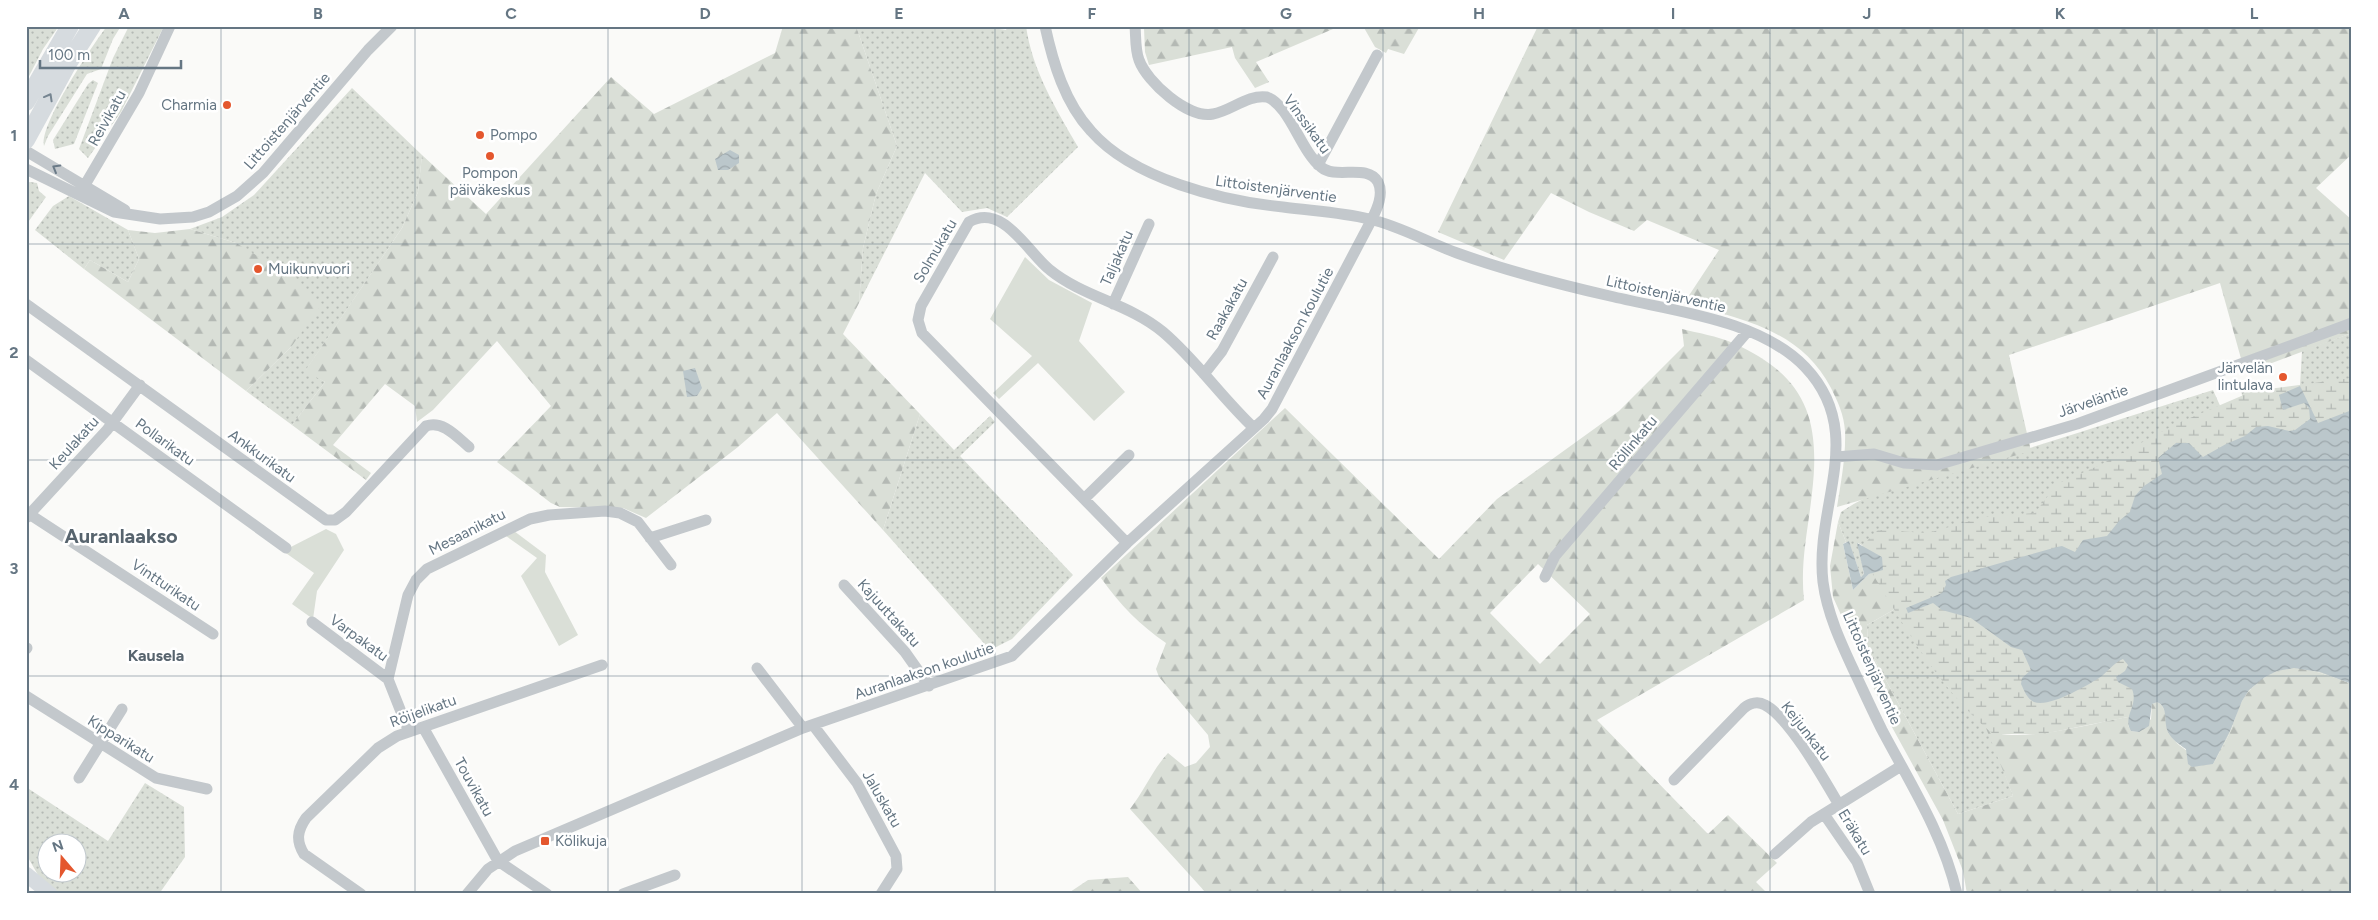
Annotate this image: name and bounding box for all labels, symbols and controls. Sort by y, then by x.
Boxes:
text: A [118,4,130,23]
text: B [313,4,323,23]
text: C [505,4,517,23]
text: D [699,4,711,23]
text: E [894,4,904,23]
text: F [1088,4,1097,23]
text: G [1280,4,1292,23]
text: H [1473,4,1485,23]
text: I [1671,4,1675,23]
text: J [1863,4,1871,23]
text: K [2055,4,2066,23]
text: L [2250,4,2259,23]
scale bar [40,38,181,70]
text: 100 m [48,46,90,64]
street label: Littoistenjärventie [240,69,334,173]
street label: Reivikatu [84,87,130,149]
street label: Vinssikatu [1280,91,1334,157]
one-way arrow [43,93,53,102]
place label: Charmia [161,96,217,114]
marker: Charmia [221,99,233,111]
text: 1 [11,126,17,145]
place label: Pompo [490,126,538,144]
marker: Pompo [474,129,486,141]
marker: Pompon päiväkeskus [484,150,496,162]
place label: Pompon päiväkeskus [450,164,530,199]
one-way arrow [52,165,61,175]
street label: Littoistenjärventie [1214,172,1338,206]
street label: Solmukatu [909,216,961,286]
street label: Taljakatu [1097,227,1137,289]
place label: Muikunvuori [268,260,350,278]
marker: Muikunvuori [252,263,264,275]
street label: Auranlaakson koulutie [1253,264,1337,402]
street label: Littoistenjärventie [1604,271,1728,317]
street label: Raakakatu [1203,275,1251,343]
text: 2 [9,343,19,362]
place label: Järvelän lintulava [2217,359,2273,394]
marker: Järvelän lintulava [2277,371,2289,383]
street label: Järveläntie [2056,381,2130,421]
street label: Röllinkatu [1605,412,1661,474]
street label: Keulakatu [45,413,103,473]
street label: Pollarikatu [132,414,198,470]
street label: Ankkurikatu [225,426,299,486]
street label: Mesaanikatu [426,505,508,559]
district label: Auranlaakso [64,524,178,548]
street label: Vintturikatu [128,555,204,615]
text: 3 [10,559,19,578]
street label: Kajuuttakatu [854,575,924,651]
street label: Littoistenjärventie [1839,609,1905,727]
street label: Varpakatu [326,611,392,665]
street label: Auranlaakson koulutie [852,639,996,703]
district label: Kausela [128,646,184,665]
street label: Röijelikatu [387,691,459,731]
street label: Keijunkatu [1777,698,1835,764]
street label: Kipparikatu [84,711,158,767]
street label: Touvikatu [450,754,498,820]
street label: Jaluskatu [858,767,906,831]
text: 4 [9,775,19,794]
street label: Eräkatu [1834,806,1876,858]
north arrow [38,832,88,882]
place label: Kölikuja [555,832,607,850]
marker: Kölikuja [539,835,551,847]
text: N [50,836,66,856]

